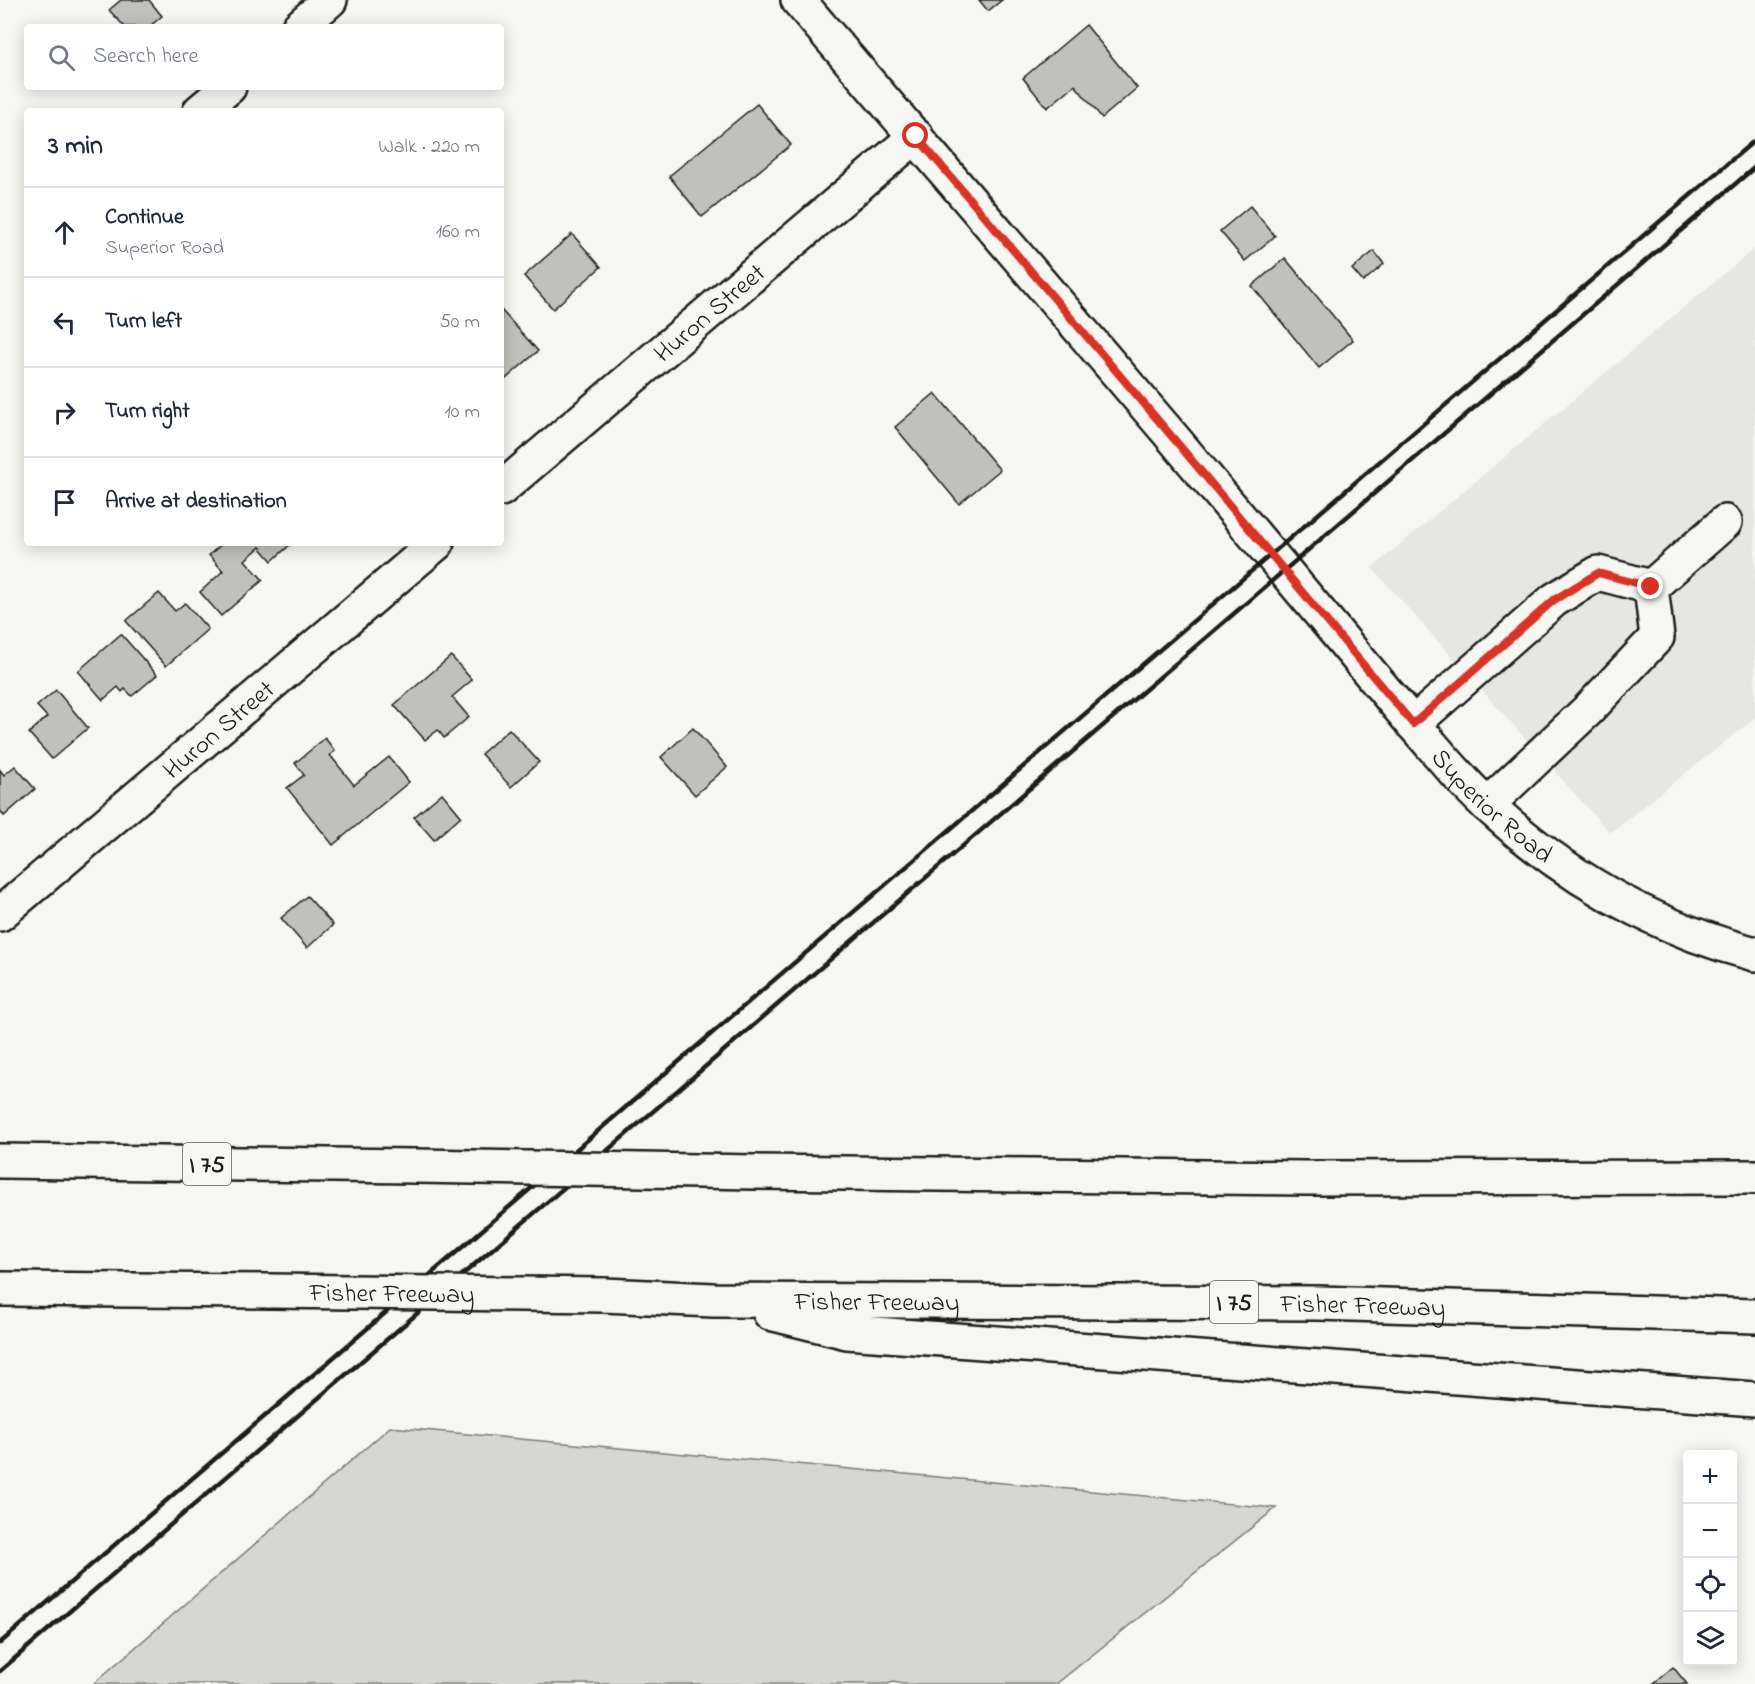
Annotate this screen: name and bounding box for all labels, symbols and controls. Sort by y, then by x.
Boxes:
search box [24,24,504,90]
icon: search [45,41,78,74]
text: Search here [93,41,198,73]
route start [902,122,928,148]
text: 3 min [48,128,103,166]
text: Walk · 220 m [378,133,480,162]
text: Continue [105,202,184,234]
icon: ahead [48,216,81,249]
text: 160 m [436,218,480,247]
text: Superior Road [105,234,224,263]
street label: Huron Street [647,256,775,373]
icon: left [48,306,81,339]
text: Turn left [105,306,182,338]
text: 50 m [439,308,480,337]
icon: right [48,396,81,429]
text: Turn right [105,396,190,428]
text: 10 m [444,398,480,427]
icon: arrive [48,486,81,519]
text: Arrive at destination [105,486,287,518]
route end [1637,573,1663,599]
street label: Huron Street [156,672,284,790]
street label: Superior Road [1421,741,1560,875]
road number: I 75 [183,1143,231,1185]
street label: Fisher Freeway [308,1275,475,1315]
road number: I 75 [1210,1281,1258,1323]
street label: Fisher Freeway [793,1284,960,1323]
street label: Fisher Freeway [1279,1287,1446,1329]
map controls [1683,1450,1737,1666]
button: + [1683,1450,1737,1504]
button: − [1683,1504,1737,1558]
button: locate [1683,1558,1737,1612]
button: layers [1683,1612,1737,1666]

